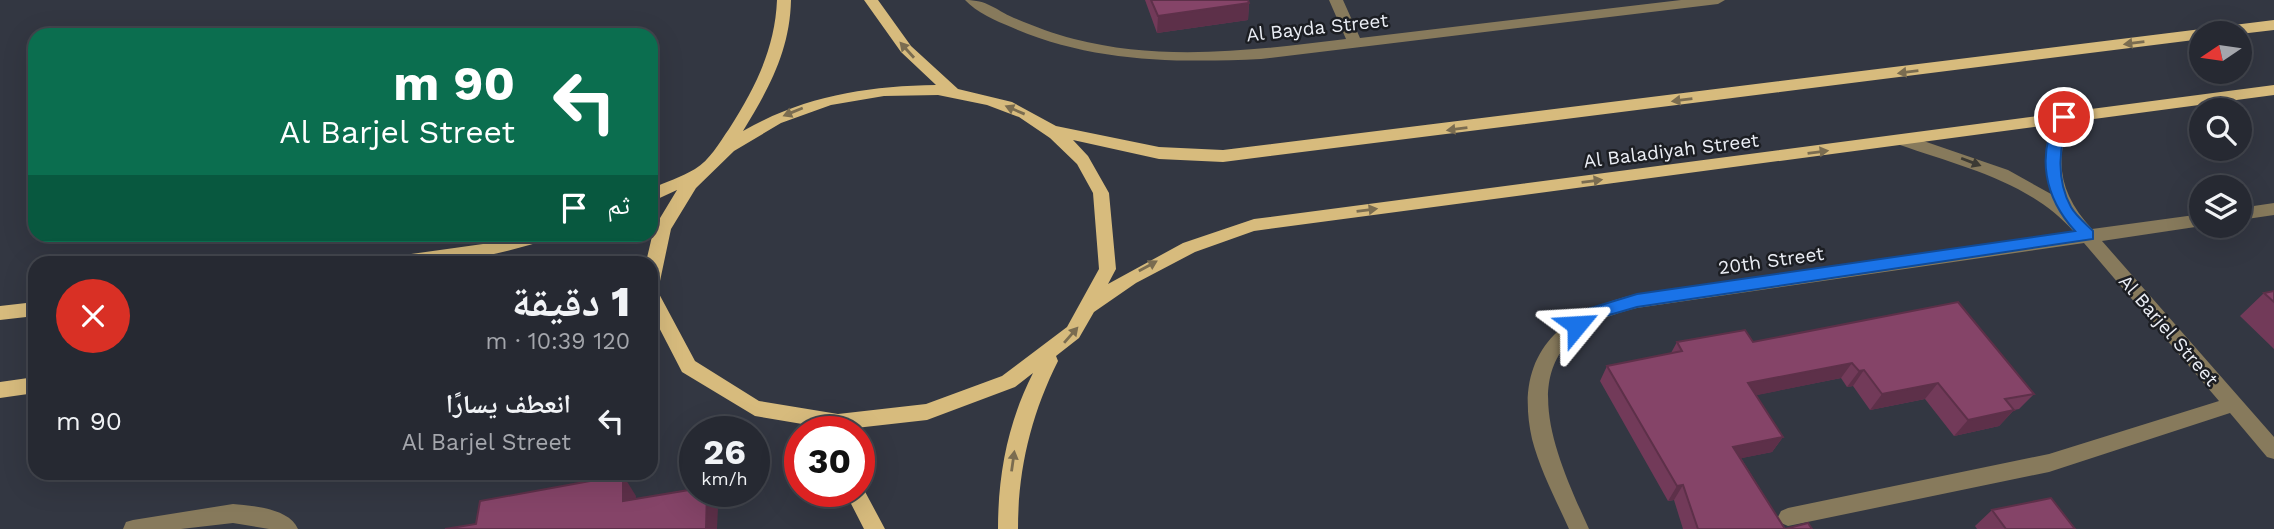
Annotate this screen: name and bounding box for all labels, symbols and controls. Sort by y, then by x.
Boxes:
street label: Al Bayda Street [1245,9,1389,46]
north arrow [2189,21,2252,84]
map controls [2189,21,2252,238]
one-way arrow [2123,38,2145,49]
one-way arrow [899,41,915,59]
text: 90 m [393,54,515,112]
icon: left [539,56,630,147]
one-way arrow [1897,66,1919,77]
pin [2034,87,2094,147]
one-way arrow [1671,95,1693,106]
icon: arrive [2045,98,2083,136]
button: search [2189,98,2252,161]
one-way arrow [1005,104,1025,116]
one-way arrow [783,107,804,118]
text: Al Barjel Street [279,113,515,151]
one-way arrow [1446,123,1468,134]
street label: Al Baladiyah Street [1582,128,1760,173]
one-way arrow [1807,146,1829,157]
one-way arrow [1960,156,1981,167]
one-way arrow [1582,175,1604,186]
button: layers [2189,175,2252,238]
icon: arrive [555,189,593,227]
text: ثم [607,190,630,220]
one-way arrow [1356,204,1378,215]
street label: 20th Street [1717,242,1825,279]
one-way arrow [1139,260,1158,272]
street label: Al Barjel Street [2114,270,2223,391]
text: 1 دقيقة [512,277,630,326]
button: close [56,279,130,353]
position arrow [1540,288,1614,362]
one-way arrow [1063,326,1079,344]
text: 120 m · 10:39 [485,328,630,355]
text: انعطف يسارًا [446,389,571,419]
icon: left [592,402,630,440]
text: 90 m [56,406,122,436]
speed limit sign: 30 [784,416,875,507]
text: Al Barjel Street [402,429,571,456]
text: 26 [703,431,746,473]
one-way arrow [1007,450,1018,472]
text: km/h [701,468,748,489]

